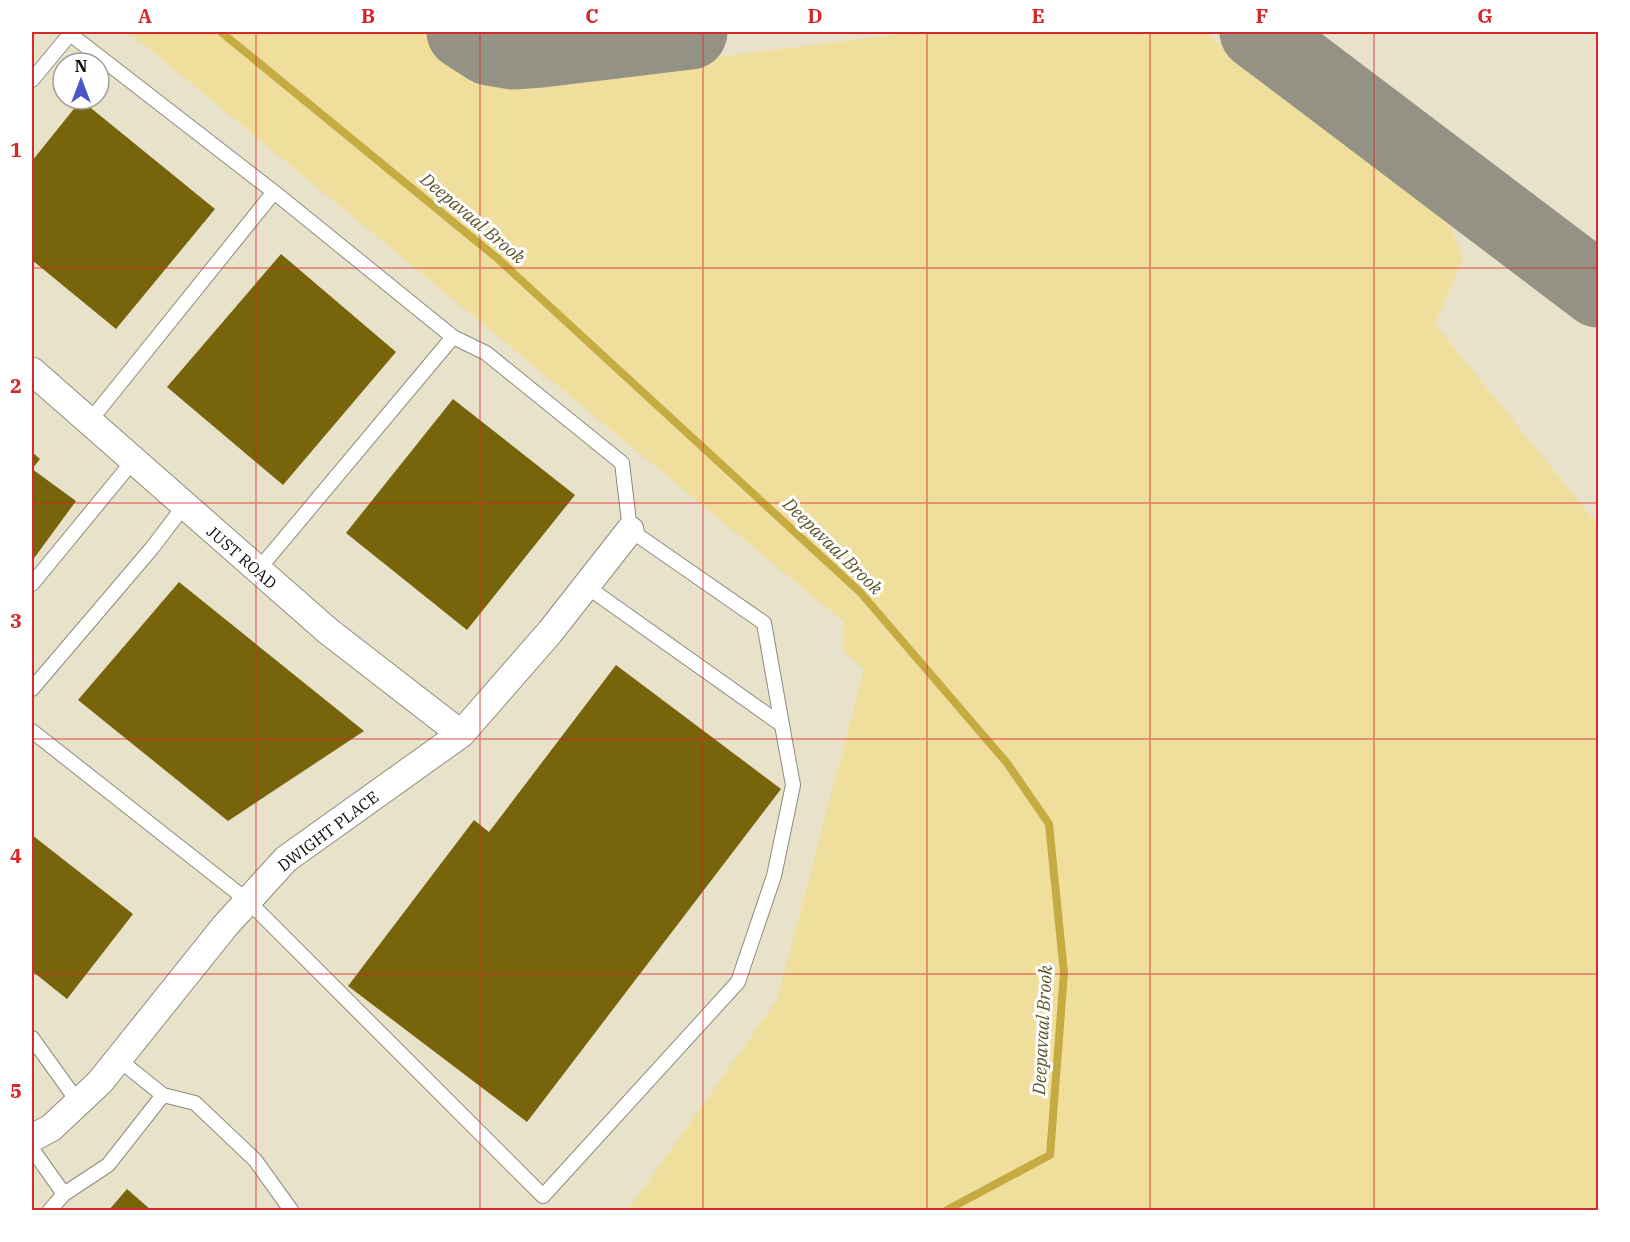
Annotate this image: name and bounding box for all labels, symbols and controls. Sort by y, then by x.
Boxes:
text: A [138,2,152,29]
text: B [361,2,375,29]
text: C [585,2,599,29]
text: D [807,2,823,29]
text: E [1031,2,1045,29]
text: F [1256,2,1268,29]
text: G [1477,2,1493,29]
north arrow [51,51,111,111]
text: N [75,56,87,76]
text: 1 [10,136,22,163]
water label: Deepavaal Brook [415,167,530,269]
text: 2 [10,372,22,399]
water label: Deepavaal Brook [778,492,888,600]
street label: JUST ROAD [203,521,281,593]
text: 3 [10,607,22,634]
street label: DWIGHT PLACE [274,787,382,875]
text: 4 [10,842,22,869]
water label: Deepavaal Brook [1027,964,1057,1096]
text: 5 [10,1077,22,1104]

